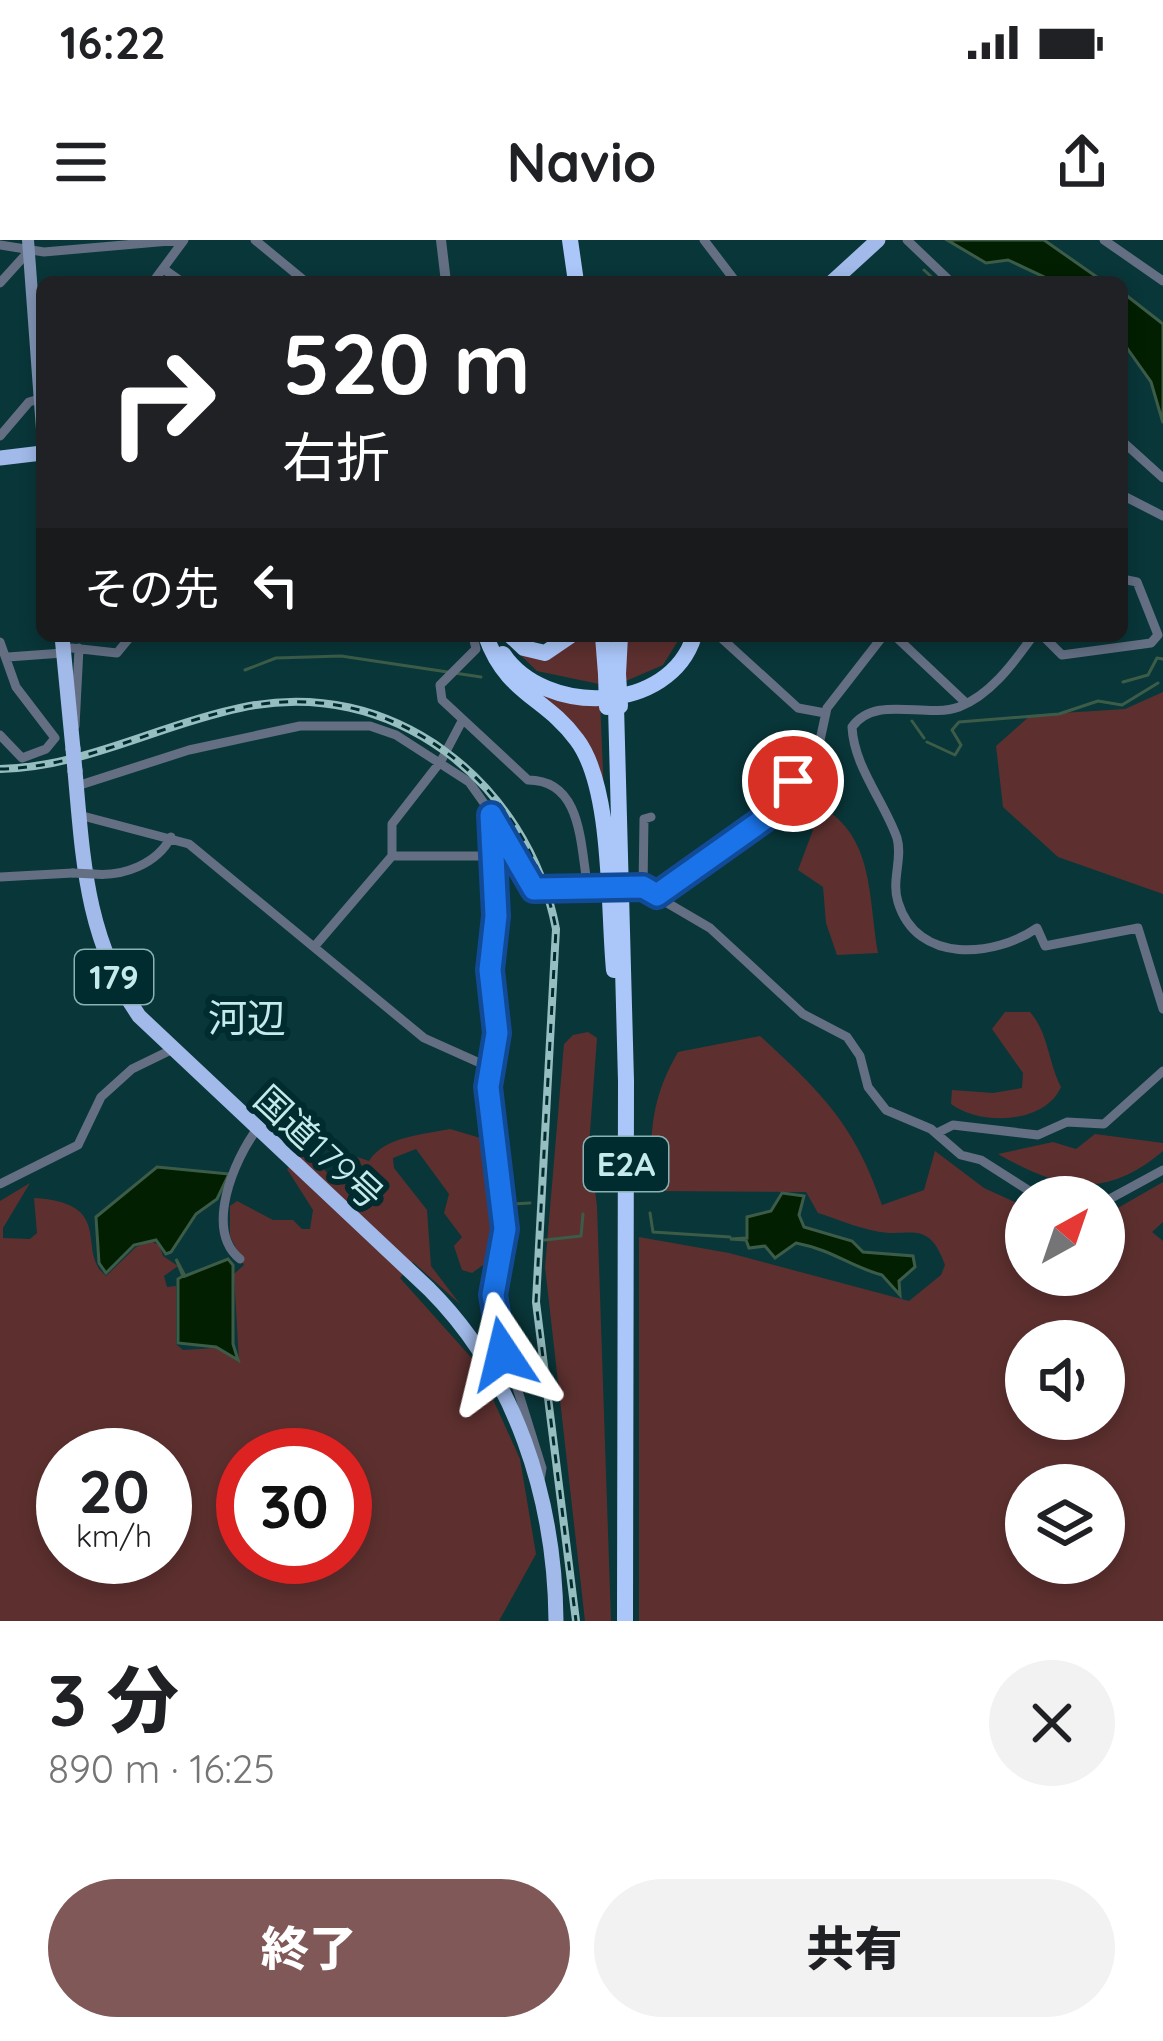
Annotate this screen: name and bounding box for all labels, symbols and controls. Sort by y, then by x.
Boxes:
text: 16:22 [60,14,166,70]
text: Navio [507,128,656,196]
icon: menu [48,129,114,195]
icon: share [1049,129,1115,195]
text: 520 m [282,310,531,415]
icon: right [84,324,240,480]
text: 右折 [282,423,390,491]
icon: left [243,552,309,618]
text: その先 [84,560,219,616]
pin [742,730,844,832]
icon: arrive [760,748,826,814]
road number: 179 [75,950,153,1004]
district label: 河辺 [208,993,286,1042]
street label: 国道179号 [246,1076,393,1218]
road number: E2A [584,1137,668,1191]
north arrow [1005,1176,1125,1296]
map controls [1005,1176,1125,1584]
position arrow [440,1291,566,1417]
button: sound [1005,1320,1125,1440]
speed limit sign: 30 [216,1428,372,1584]
text: 20 [79,1453,149,1528]
button: layers [1005,1464,1125,1584]
text: km/h [76,1517,152,1555]
text: 3 分 [48,1654,179,1744]
button: close [989,1660,1115,1786]
text: 890 m · 16:25 [48,1744,275,1793]
button: 終了 [48,1879,570,2017]
button: 共有 [594,1879,1115,2017]

